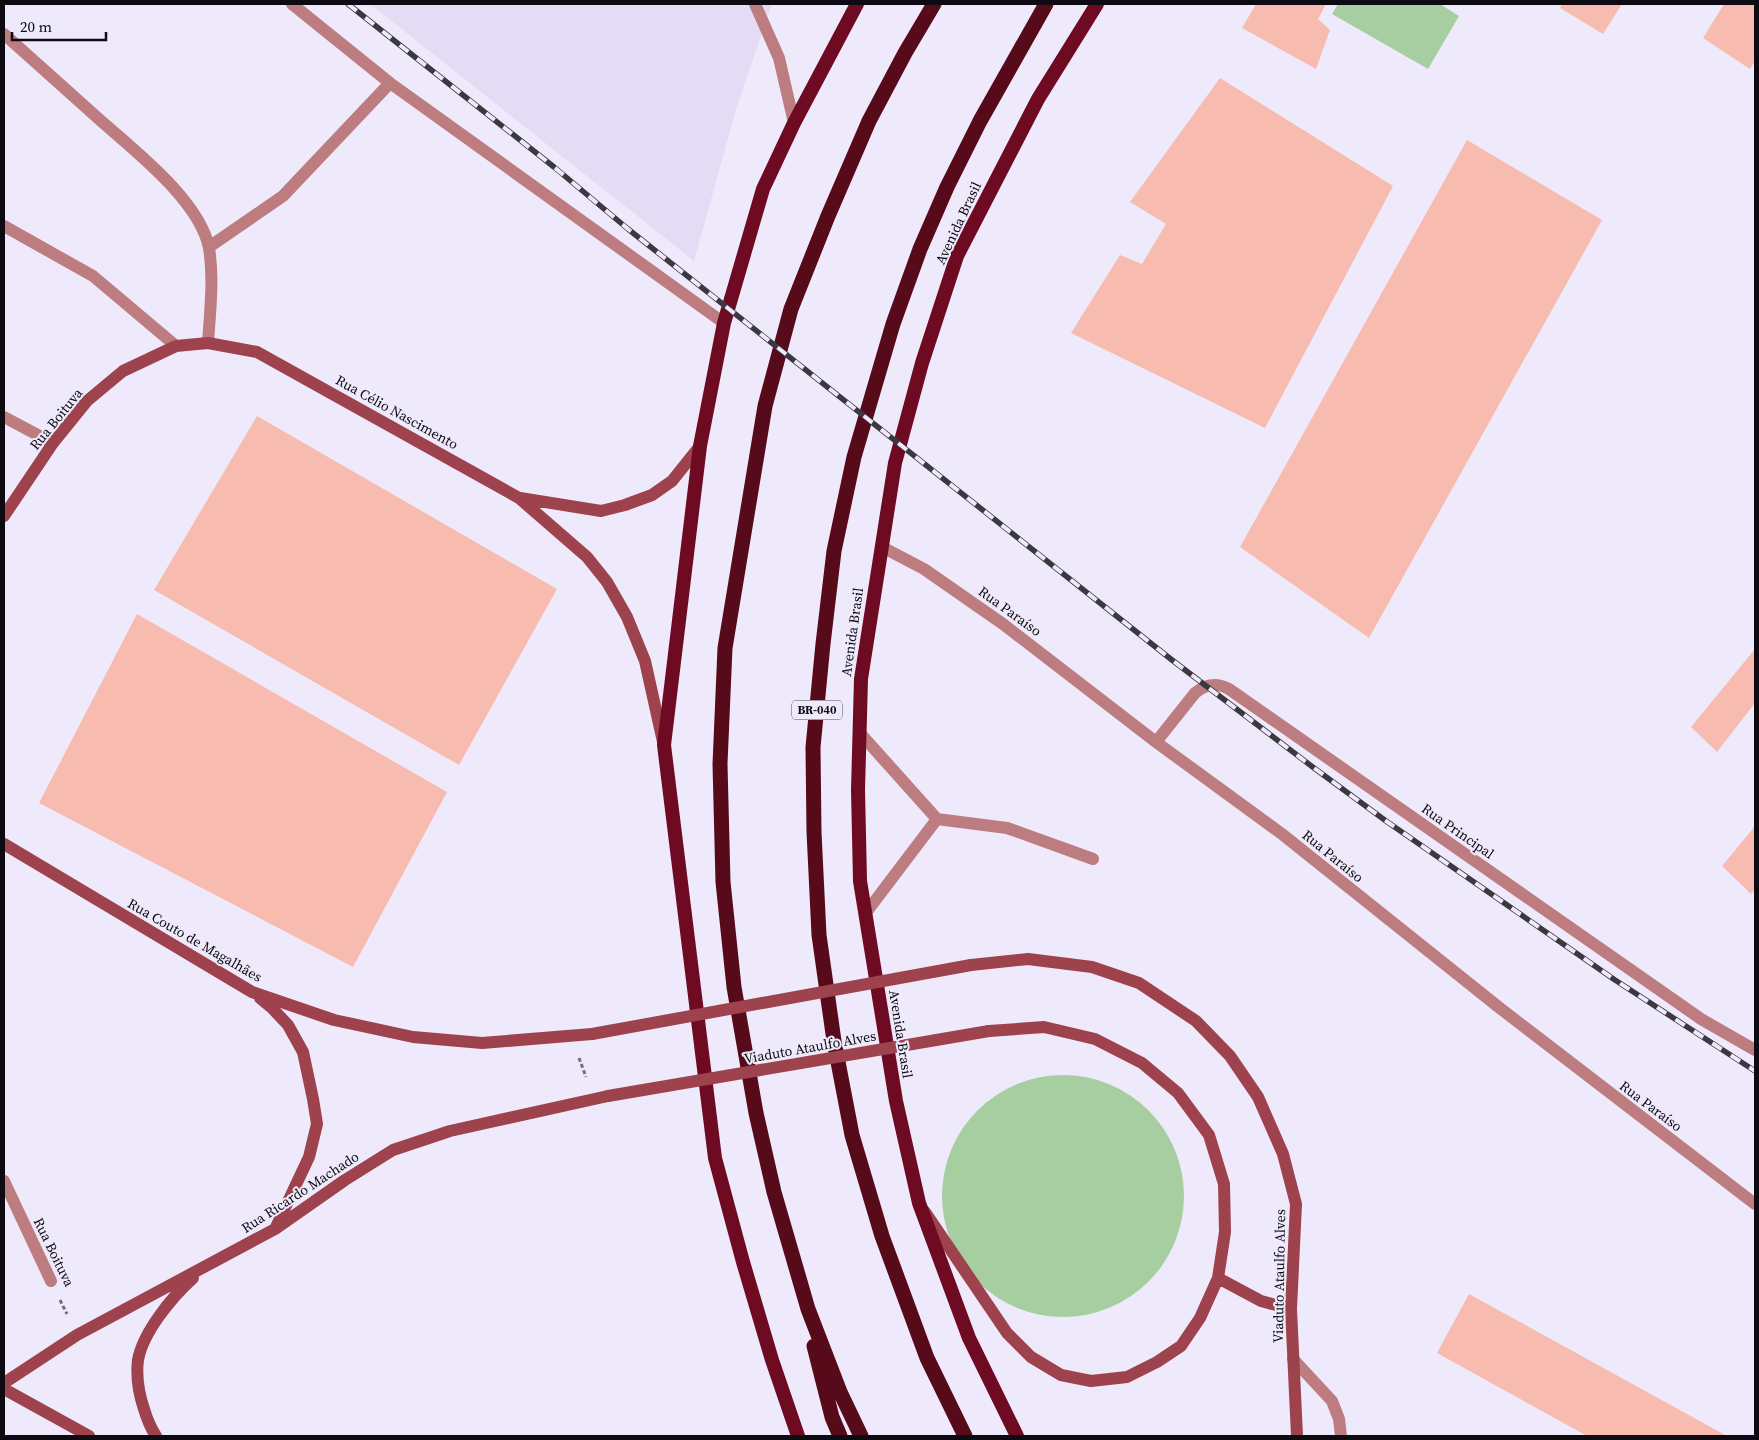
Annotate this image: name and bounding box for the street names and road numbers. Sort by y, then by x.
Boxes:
street label: Avenida Brasil [930,178,986,268]
street label: Rua Célio Nascimento [332,370,462,454]
street label: Rua Boituva [25,383,88,454]
street label: Rua Paraíso [974,581,1046,641]
street label: Avenida Brasil [836,586,868,678]
road number: BR-040 [792,700,842,720]
street label: Rua Principal [1418,799,1498,863]
street label: Rua Paraíso [1298,825,1368,887]
street label: Rua Couto de Magalhães [124,893,266,987]
street label: Avenida Brasil [884,988,918,1080]
street label: Viaduto Ataulfo Alves [742,1026,878,1068]
street label: Rua Paraíso [1616,1076,1687,1136]
street label: Rua Ricardo Machado [237,1146,363,1238]
street label: Viaduto Ataulfo Alves [1268,1209,1290,1343]
street label: Rua Boituva [29,1214,80,1291]

